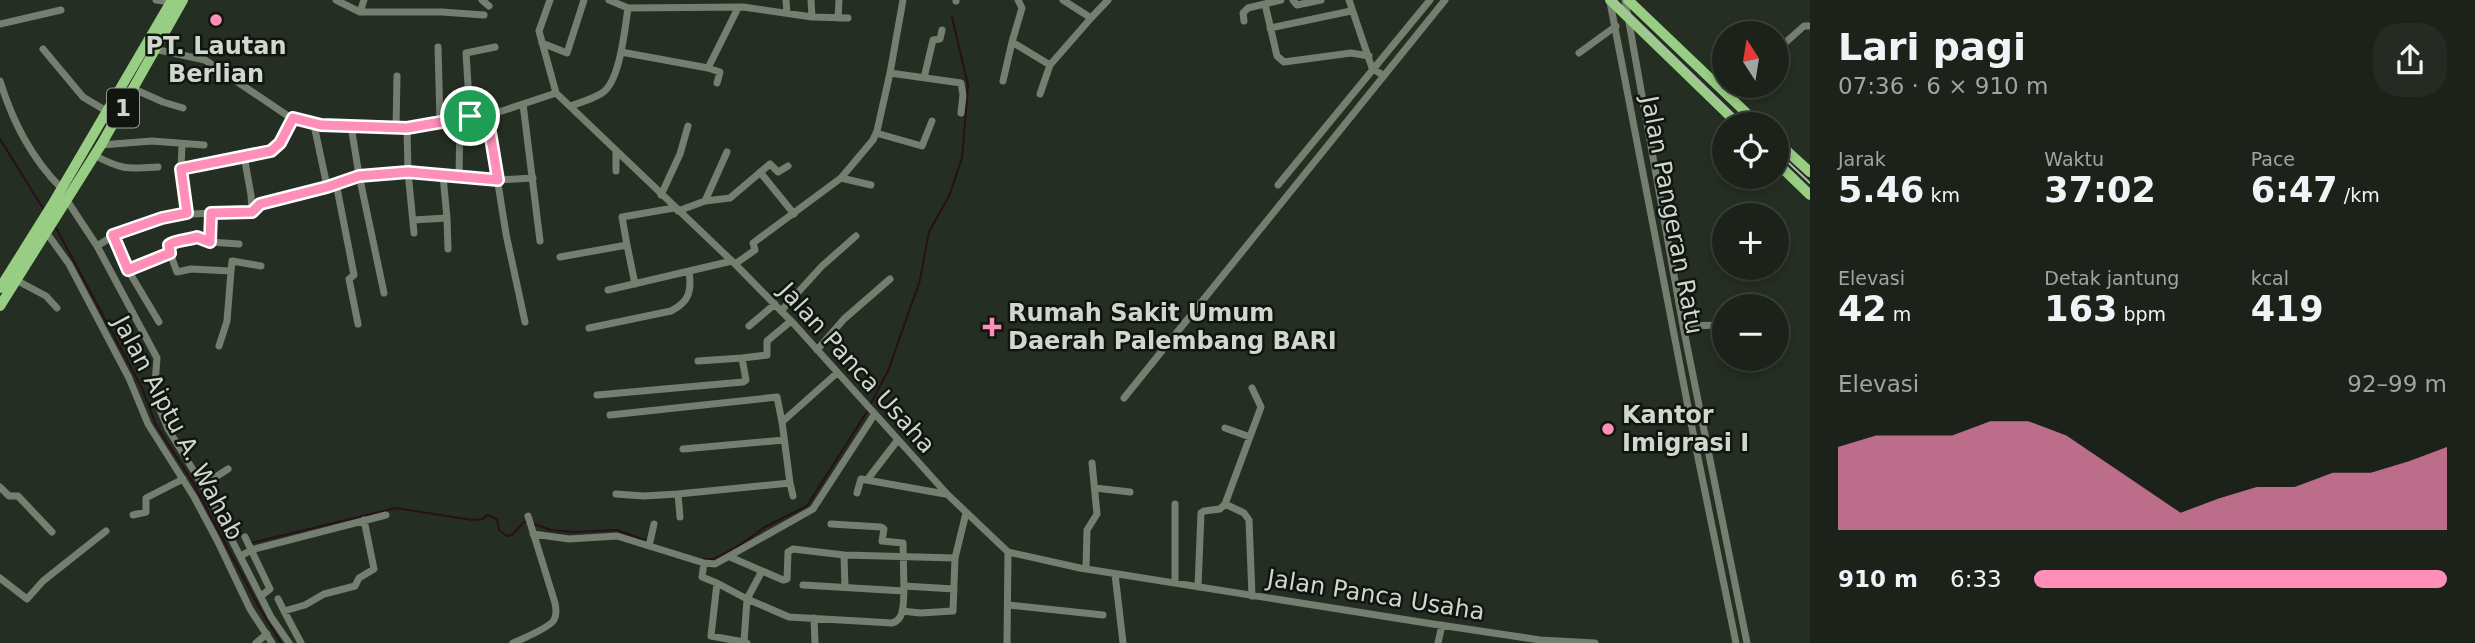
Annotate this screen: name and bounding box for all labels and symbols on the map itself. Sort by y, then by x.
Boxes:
marker: PT. Lautan Berlian [208,12,224,28]
north arrow [1712,21,1788,98]
place label: PT. Lautan Berlian [145,32,287,88]
pin [440,86,500,146]
road number: 1 [107,88,139,128]
street label: Jalan Pangeran Ratu [1635,91,1709,337]
street label: Jalan Panca Usaha [772,276,941,459]
place label: Rumah Sakit Umum Daerah Palembang BARI [1008,299,1337,355]
street label: Jalan Aiptu A. Wahab [106,309,249,545]
marker: Rumah Sakit Umum Daerah Palembang BARI [982,317,1002,337]
place label: Kantor Imigrasi I [1622,401,1749,457]
marker: Kantor Imigrasi I [1600,421,1616,437]
street label: Jalan Panca Usaha [1263,564,1487,626]

